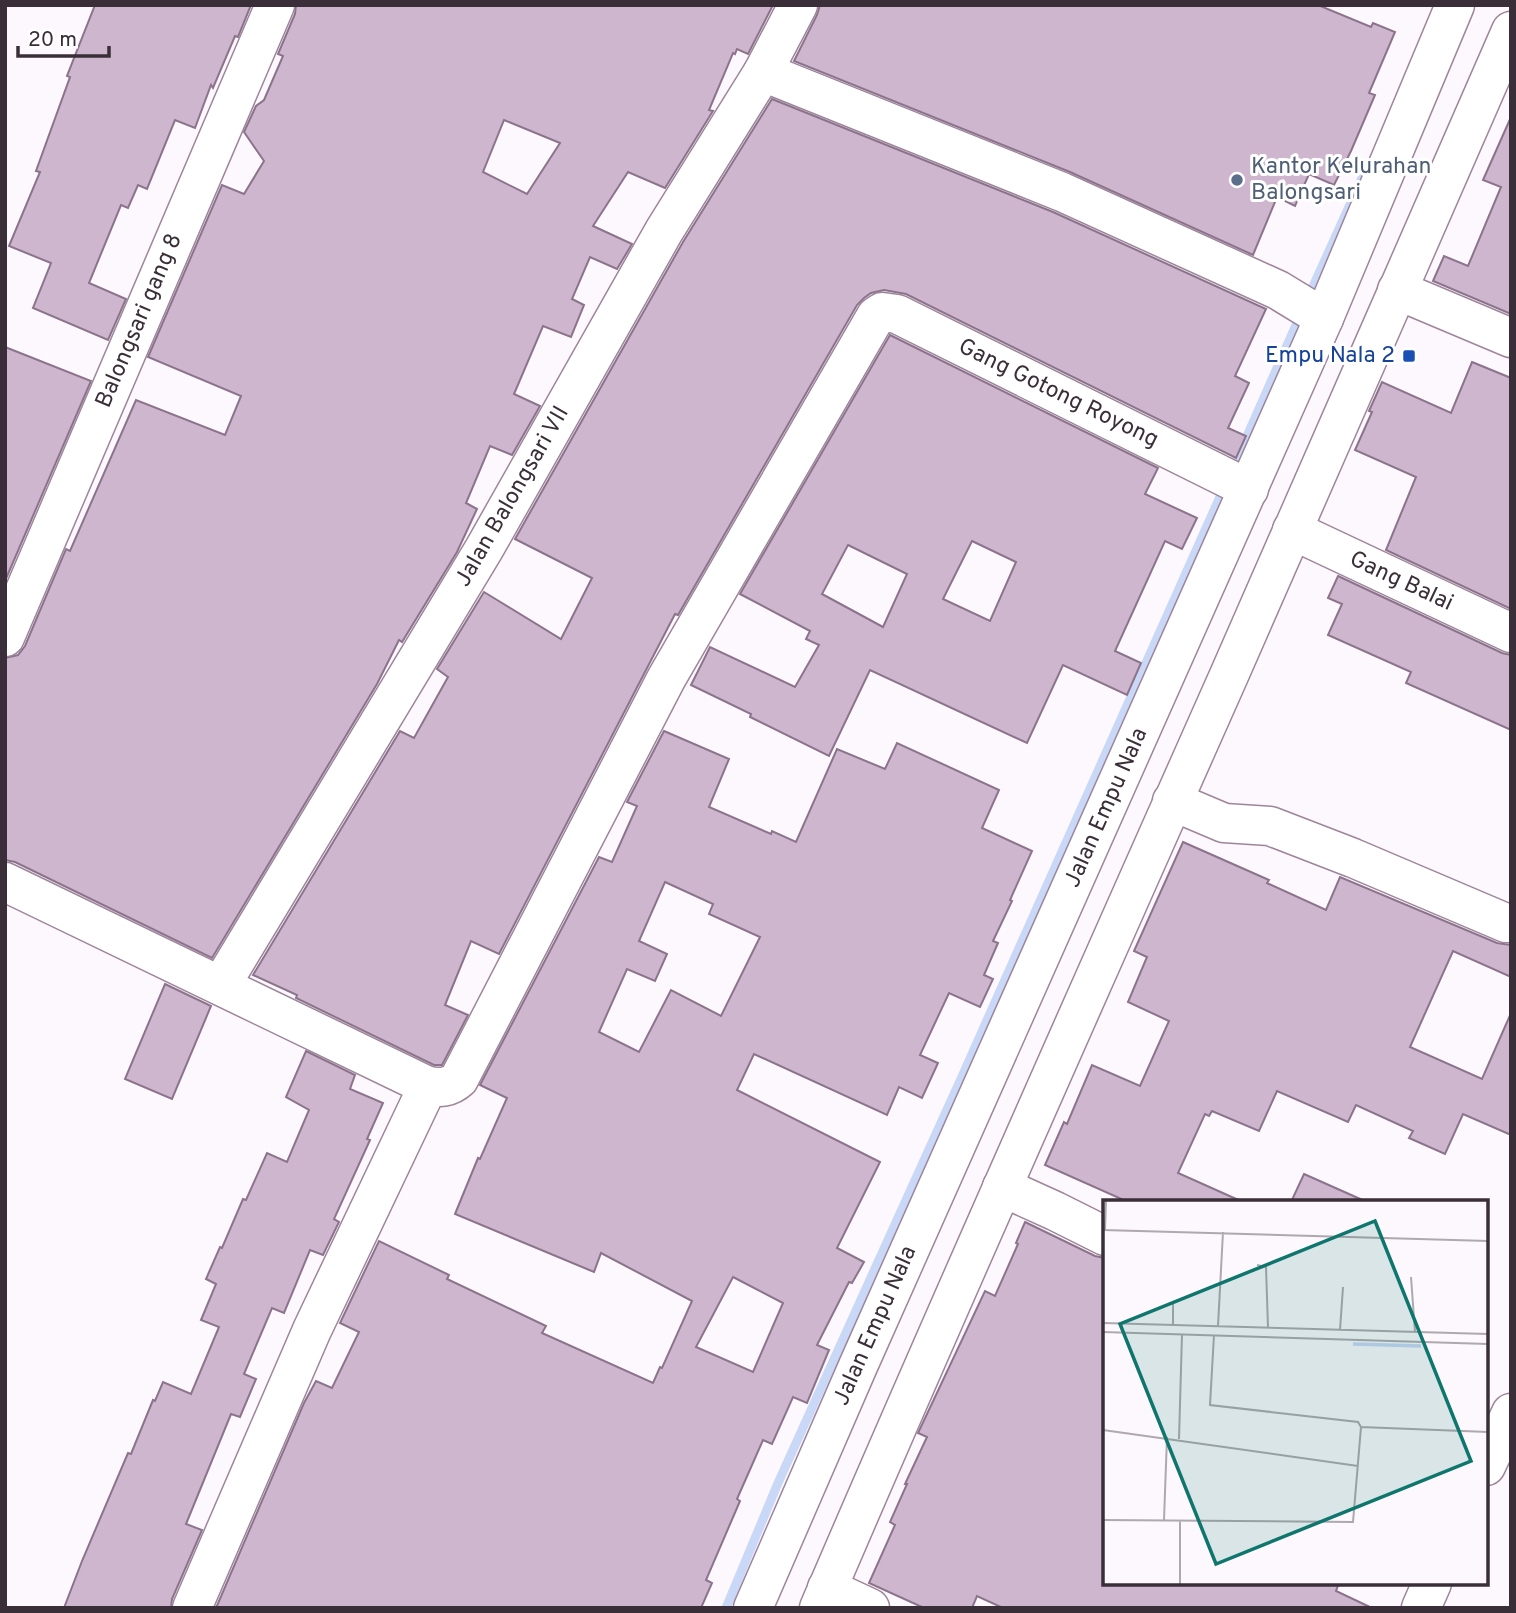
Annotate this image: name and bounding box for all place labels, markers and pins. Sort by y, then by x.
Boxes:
place label: Kantor Kelurahan Balongsari [1251,153,1431,208]
marker: Kantor Kelurahan Balongsari [1229,172,1245,188]
place label: Empu Nala 2 [1265,342,1395,371]
marker: Empu Nala 2 [1401,348,1417,364]

